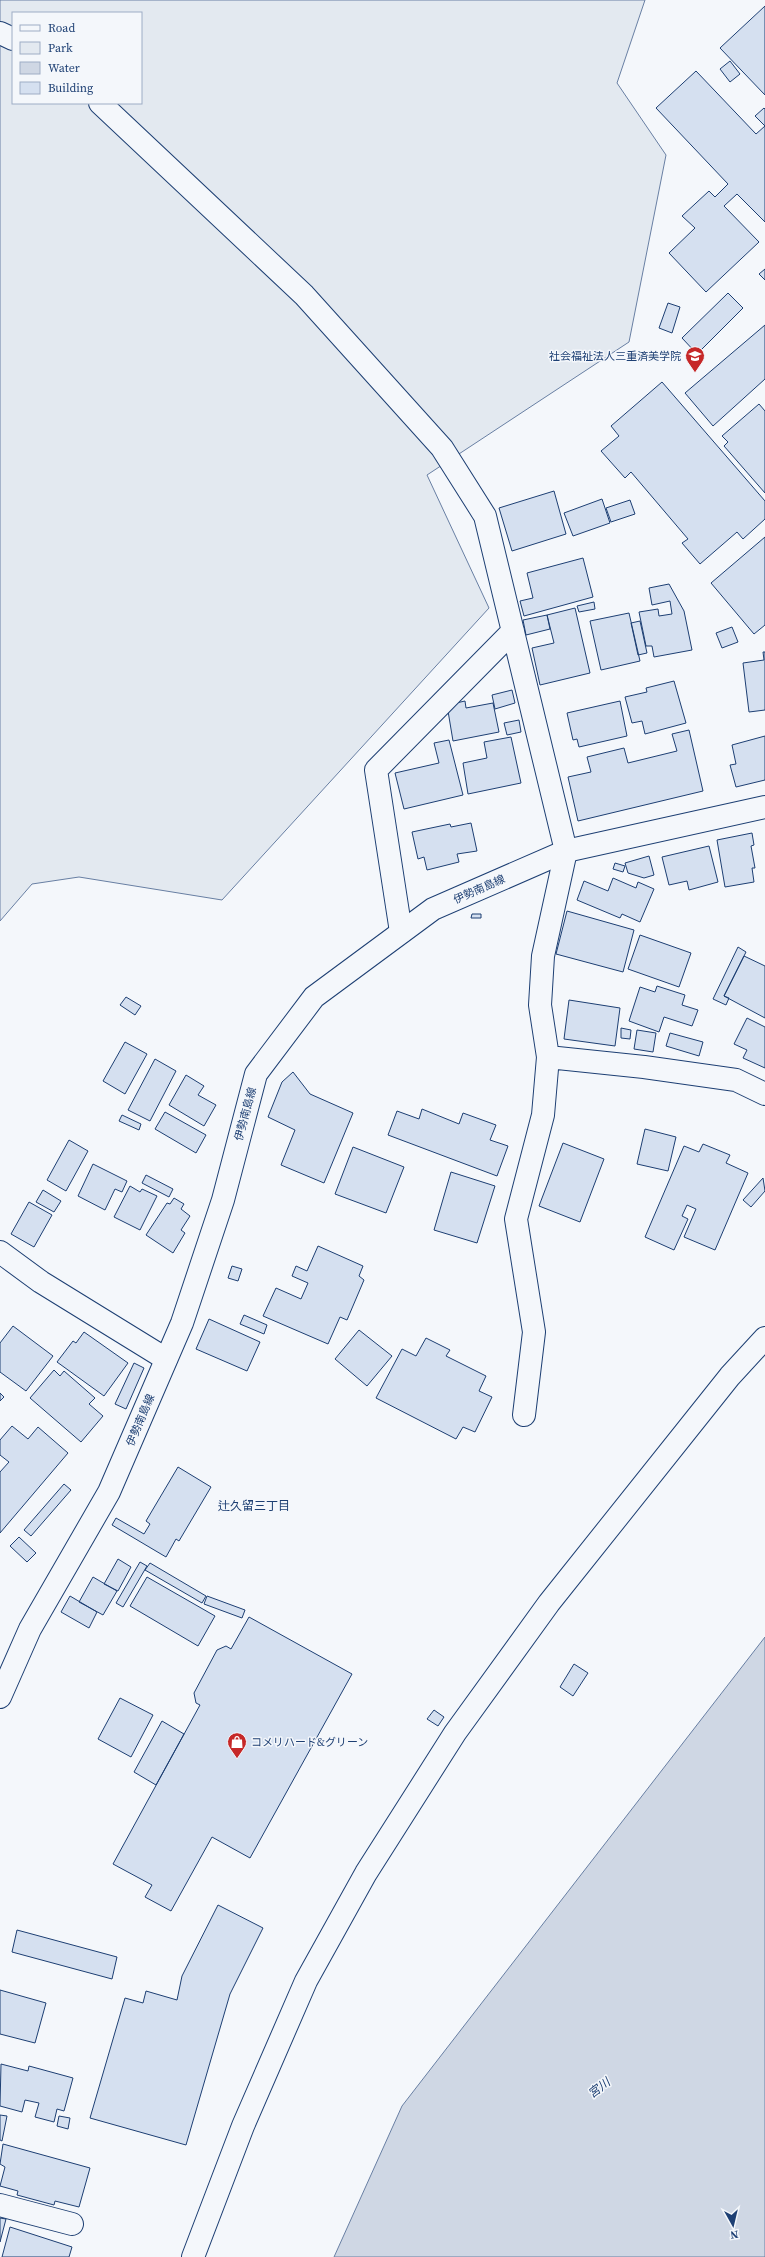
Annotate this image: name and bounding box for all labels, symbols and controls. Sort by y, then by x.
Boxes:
legend [12,12,142,104]
text: Road [48,20,75,36]
text: Park [48,40,73,56]
text: Water [48,60,80,76]
text: Building [48,80,93,96]
school or university icon: 社会福祉法人三重済美学院 [684,345,706,373]
place label: 社会福祉法人三重済美学院 [549,349,681,364]
street label: 伊勢南島線 [451,871,507,907]
street label: 伊勢南島線 [231,1086,260,1143]
street label: 伊勢南島線 [123,1392,158,1448]
district label: 辻久留三丁目 [218,1498,290,1514]
shop icon: コメリハード&グリーン [226,1731,248,1759]
place label: コメリハード&グリーン [251,1735,368,1750]
water label: 宮川 [585,2073,615,2102]
north arrow [713,2205,753,2245]
text: N [729,2226,739,2242]

